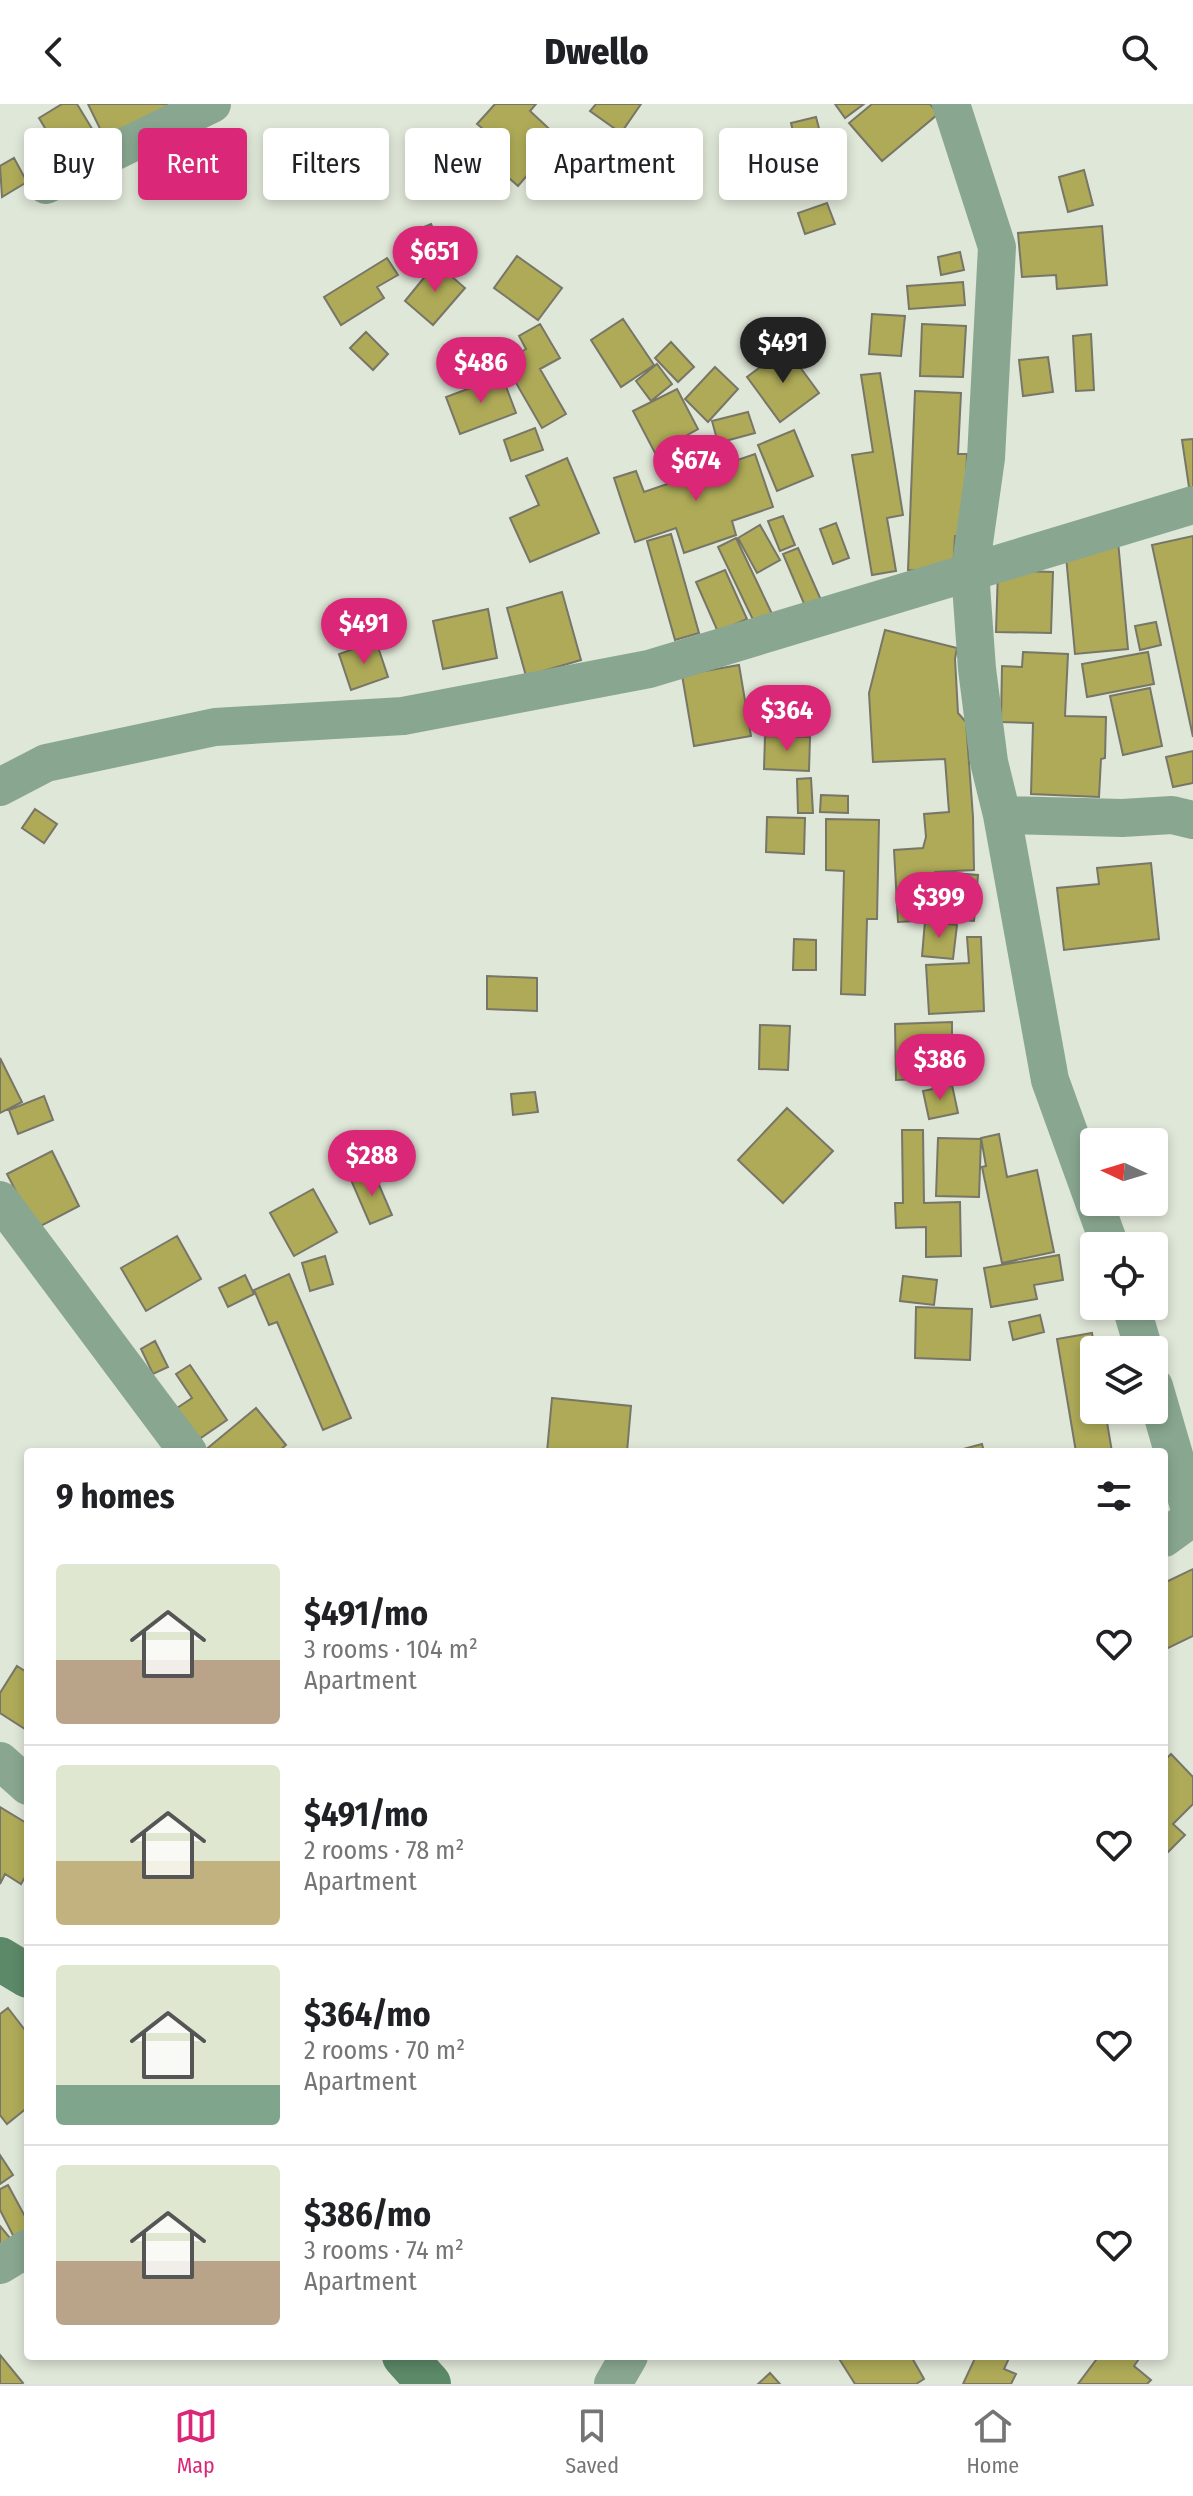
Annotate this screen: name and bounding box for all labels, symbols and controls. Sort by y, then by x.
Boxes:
icon: back [32,30,76,74]
text: Dwello [544,30,649,74]
icon: search [1117,30,1161,74]
chip: Buy [24,128,122,200]
chip: Rent [138,128,247,200]
chip: Filters [263,128,389,200]
chip: New [405,128,510,200]
chip: Apartment [526,128,703,200]
chip: House [719,128,847,200]
pin: $651 [388,226,482,294]
text: $651 [411,236,459,267]
pin: $491 [736,317,830,385]
text: $491 [758,327,808,358]
pin: $486 [434,337,528,405]
text: $486 [454,347,508,378]
pin: $674 [649,435,743,503]
text: $674 [671,445,721,476]
pin: $491 [317,598,411,666]
text: $491 [339,608,389,639]
pin: $364 [740,685,834,753]
text: $364 [761,695,813,726]
pin: $399 [892,872,986,940]
text: $399 [913,882,965,913]
pin: $386 [893,1034,987,1102]
text: $386 [914,1044,966,1075]
north arrow [1080,1128,1168,1216]
map controls [1080,1128,1168,1424]
pin: $288 [325,1130,419,1198]
text: $288 [346,1140,398,1171]
button: locate [1080,1232,1168,1320]
button: layers [1080,1336,1168,1424]
icon: filters [1092,1474,1136,1518]
text: 9 homes [56,1476,175,1517]
text: $491/mo [304,1593,428,1634]
icon: home [120,1596,216,1692]
icon: heart [1092,1622,1136,1666]
text: 3 rooms · 104 m² [304,1634,478,1665]
text: Apartment [304,1665,417,1696]
text: $491/mo [304,1794,428,1835]
icon: home [120,1797,216,1893]
icon: heart [1092,1823,1136,1867]
text: 2 rooms · 78 m² [304,1835,465,1866]
text: Apartment [304,1866,417,1897]
text: $364/mo [304,1994,431,2035]
icon: home [120,1997,216,2093]
icon: heart [1092,2023,1136,2067]
text: 2 rooms · 70 m² [304,2035,465,2066]
text: Apartment [304,2066,417,2097]
text: $386/mo [304,2194,431,2235]
icon: home [120,2197,216,2293]
icon: heart [1092,2223,1136,2267]
text: 3 rooms · 74 m² [304,2235,464,2266]
text: Apartment [304,2266,417,2297]
tab: Map [174,2404,218,2479]
tab: Saved [565,2404,619,2479]
tab: Home [967,2404,1019,2479]

